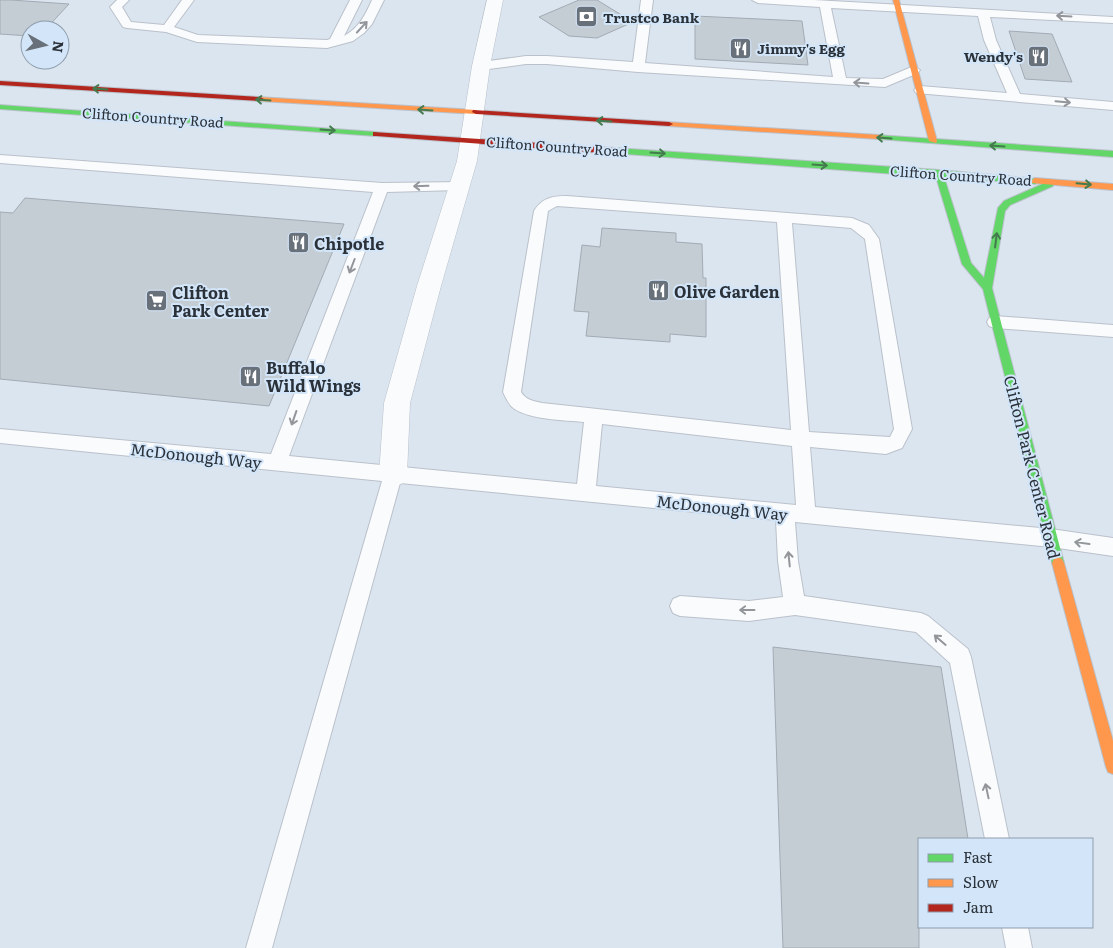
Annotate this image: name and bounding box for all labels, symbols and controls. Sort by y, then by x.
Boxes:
bank icon: Trustco Bank [575,5,599,29]
place label: Trustco Bank [603,7,700,27]
one-way arrow [1057,11,1073,20]
north arrow [20,20,70,70]
one-way arrow [356,21,368,33]
restaurant icon: Jimmy's Egg [729,36,753,60]
place label: Jimmy's Egg [757,38,845,58]
text: N [48,40,70,54]
restaurant icon: Wendy's [1027,44,1051,68]
place label: Wendy's [964,46,1023,66]
one-way arrow [853,78,869,87]
one-way arrow [93,85,109,94]
one-way arrow [255,95,271,104]
one-way arrow [1055,97,1071,107]
street label: Clifton Country Road [82,102,225,132]
one-way arrow [417,105,433,114]
one-way arrow [596,116,612,125]
one-way arrow [320,125,336,134]
street label: Clifton Country Road [486,131,629,161]
one-way arrow [877,133,893,142]
one-way arrow [990,141,1006,150]
one-way arrow [649,149,665,158]
one-way arrow [812,160,828,170]
street label: Clifton Country Road [890,160,1033,190]
one-way arrow [1076,180,1092,189]
one-way arrow [413,182,429,191]
restaurant icon: Chipotle [286,231,310,255]
place label: Chipotle [314,231,384,255]
one-way arrow [991,232,1001,248]
one-way arrow [347,258,356,273]
restaurant icon: Olive Garden [646,279,670,303]
place label: Olive Garden [674,279,780,303]
place label: Clifton Park Center [172,280,269,322]
supermarket icon: Clifton Park Center [144,289,168,313]
place label: Buffalo Wild Wings [266,355,361,397]
restaurant icon: Buffalo Wild Wings [238,364,262,388]
street label: Clifton Park Center Road [999,373,1067,561]
one-way arrow [289,410,298,425]
street label: McDonough Way [129,436,264,474]
street label: McDonough Way [655,488,790,526]
one-way arrow [1074,537,1090,547]
one-way arrow [784,551,793,567]
one-way arrow [739,605,755,615]
one-way arrow [934,635,947,646]
one-way arrow [982,784,991,800]
legend [918,838,1093,928]
text: Fast [963,845,992,868]
text: Slow [963,870,998,893]
text: Jam [963,895,994,918]

